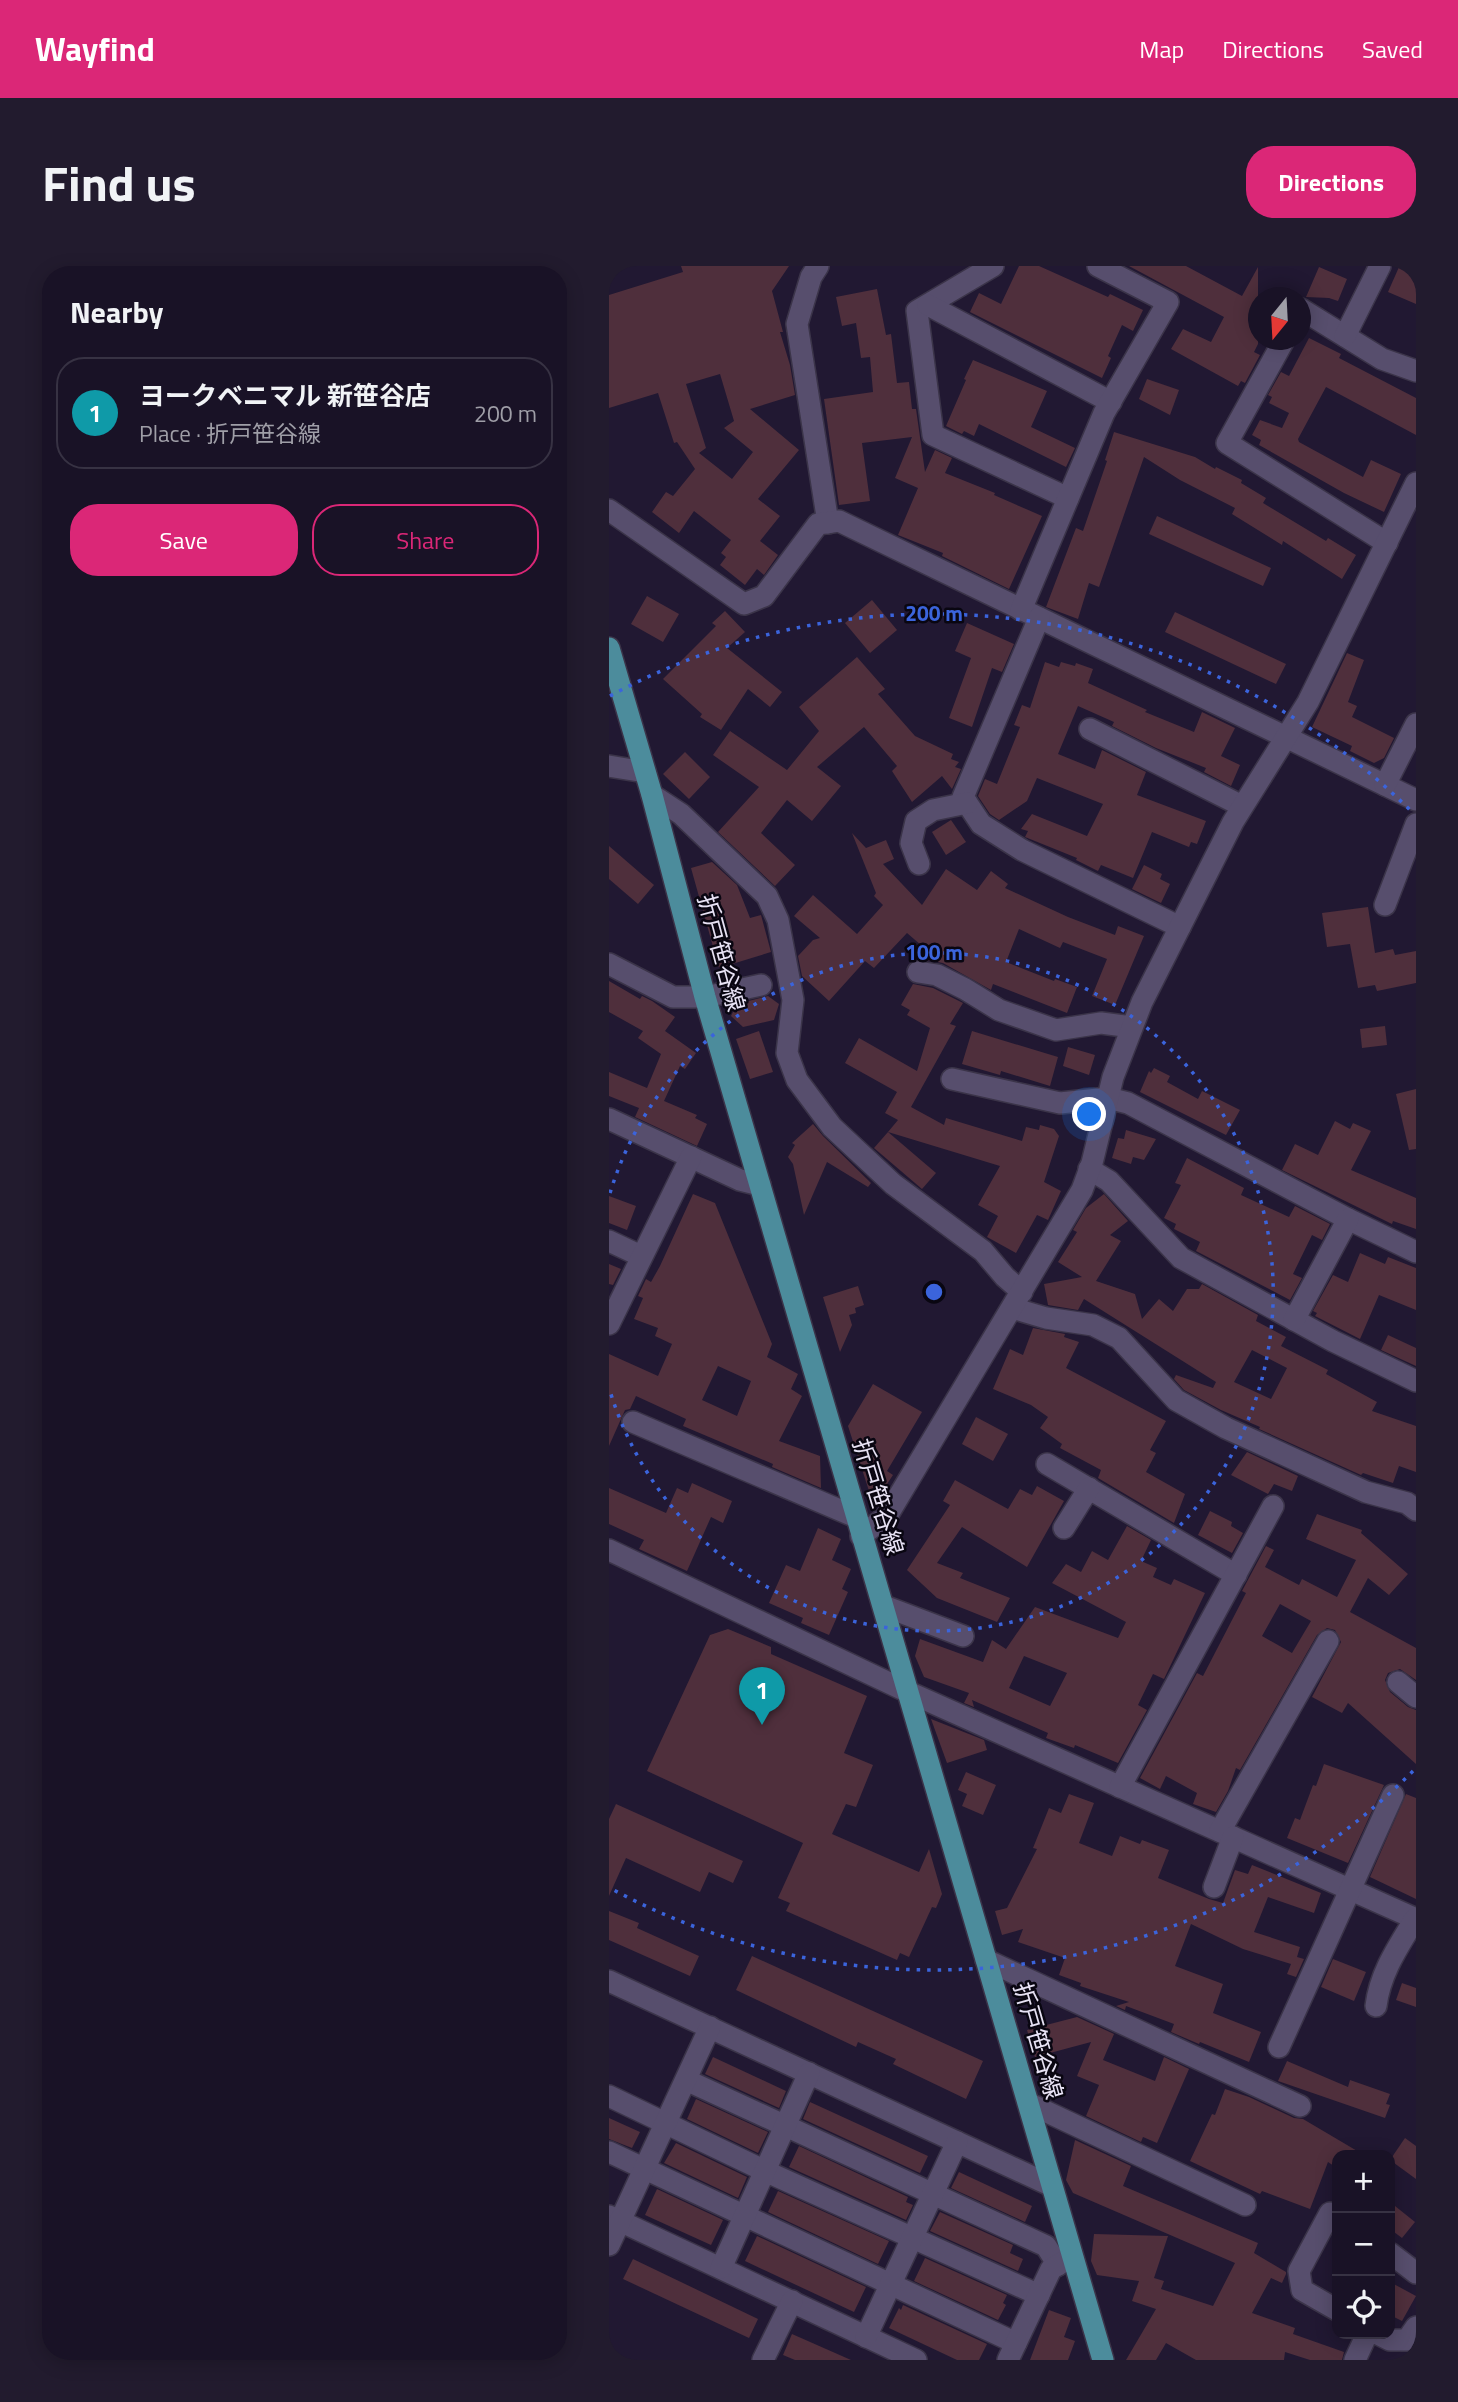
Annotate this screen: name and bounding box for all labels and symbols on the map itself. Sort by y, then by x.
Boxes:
north arrow [1248,287,1311,350]
text: 200 m [905,597,963,629]
street label: 折戸笹谷線 [689,890,755,1015]
text: 100 m [905,936,963,968]
your location [1072,1097,1106,1131]
centre of rings [922,1280,946,1304]
street label: 折戸笹谷線 [844,1434,914,1559]
pin: 1 [739,1667,785,1725]
street label: 折戸笹谷線 [1005,1978,1073,2103]

